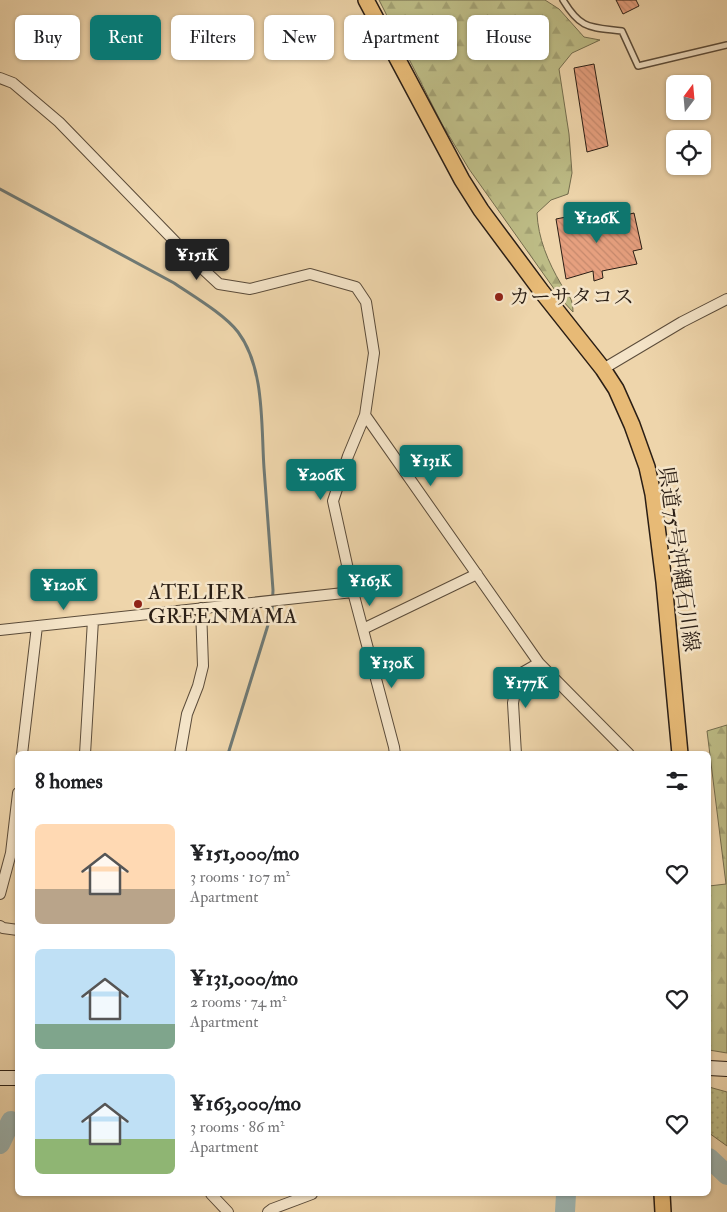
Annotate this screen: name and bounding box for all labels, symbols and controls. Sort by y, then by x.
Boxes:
chip: Buy [15,15,80,60]
chip: Rent [90,15,161,60]
chip: Filters [171,15,254,60]
chip: New [264,15,334,60]
chip: Apartment [344,15,457,60]
chip: House [467,15,549,60]
north arrow [666,75,711,120]
map controls [666,75,711,175]
button: locate [666,130,711,175]
pin: ¥126K [562,202,632,244]
text: ¥126K [574,208,620,228]
pin: ¥151K [162,238,232,281]
text: ¥151K [176,245,218,265]
place label: カーサタコス [509,284,634,311]
marker: カーサタコス [493,291,505,303]
pin: ¥131K [396,444,466,487]
text: ¥131K [411,451,451,471]
pin: ¥206K [286,458,356,501]
text: ¥206K [297,465,345,485]
street label: 県道75号沖縄石川線 [652,465,705,653]
pin: ¥163K [335,564,405,607]
pin: ¥120K [29,568,99,611]
text: ¥163K [348,571,392,591]
text: ¥120K [41,575,87,595]
place label: ATELIER GREENMAMA [147,579,297,630]
marker: ATELIER GREENMAMA [132,598,144,610]
pin: ¥130K [357,646,427,689]
text: ¥130K [370,653,414,673]
pin: ¥177K [491,666,561,709]
text: ¥177K [504,673,548,693]
icon: filters [663,767,691,795]
text: 8 homes [35,768,103,795]
text: ¥151,000/mo [190,840,299,867]
icon: home [75,844,135,904]
icon: heart [663,860,691,888]
text: 3 rooms · 107 m² [190,867,290,887]
text: Apartment [190,887,258,907]
text: ¥131,000/mo [190,965,298,992]
icon: home [75,969,135,1029]
icon: heart [663,985,691,1013]
text: 2 rooms · 74 m² [190,992,286,1012]
text: Apartment [190,1012,258,1032]
text: ¥163,000/mo [190,1090,301,1117]
icon: home [75,1094,135,1154]
icon: heart [663,1110,691,1138]
text: 3 rooms · 86 m² [190,1117,284,1137]
text: Apartment [190,1137,258,1157]

